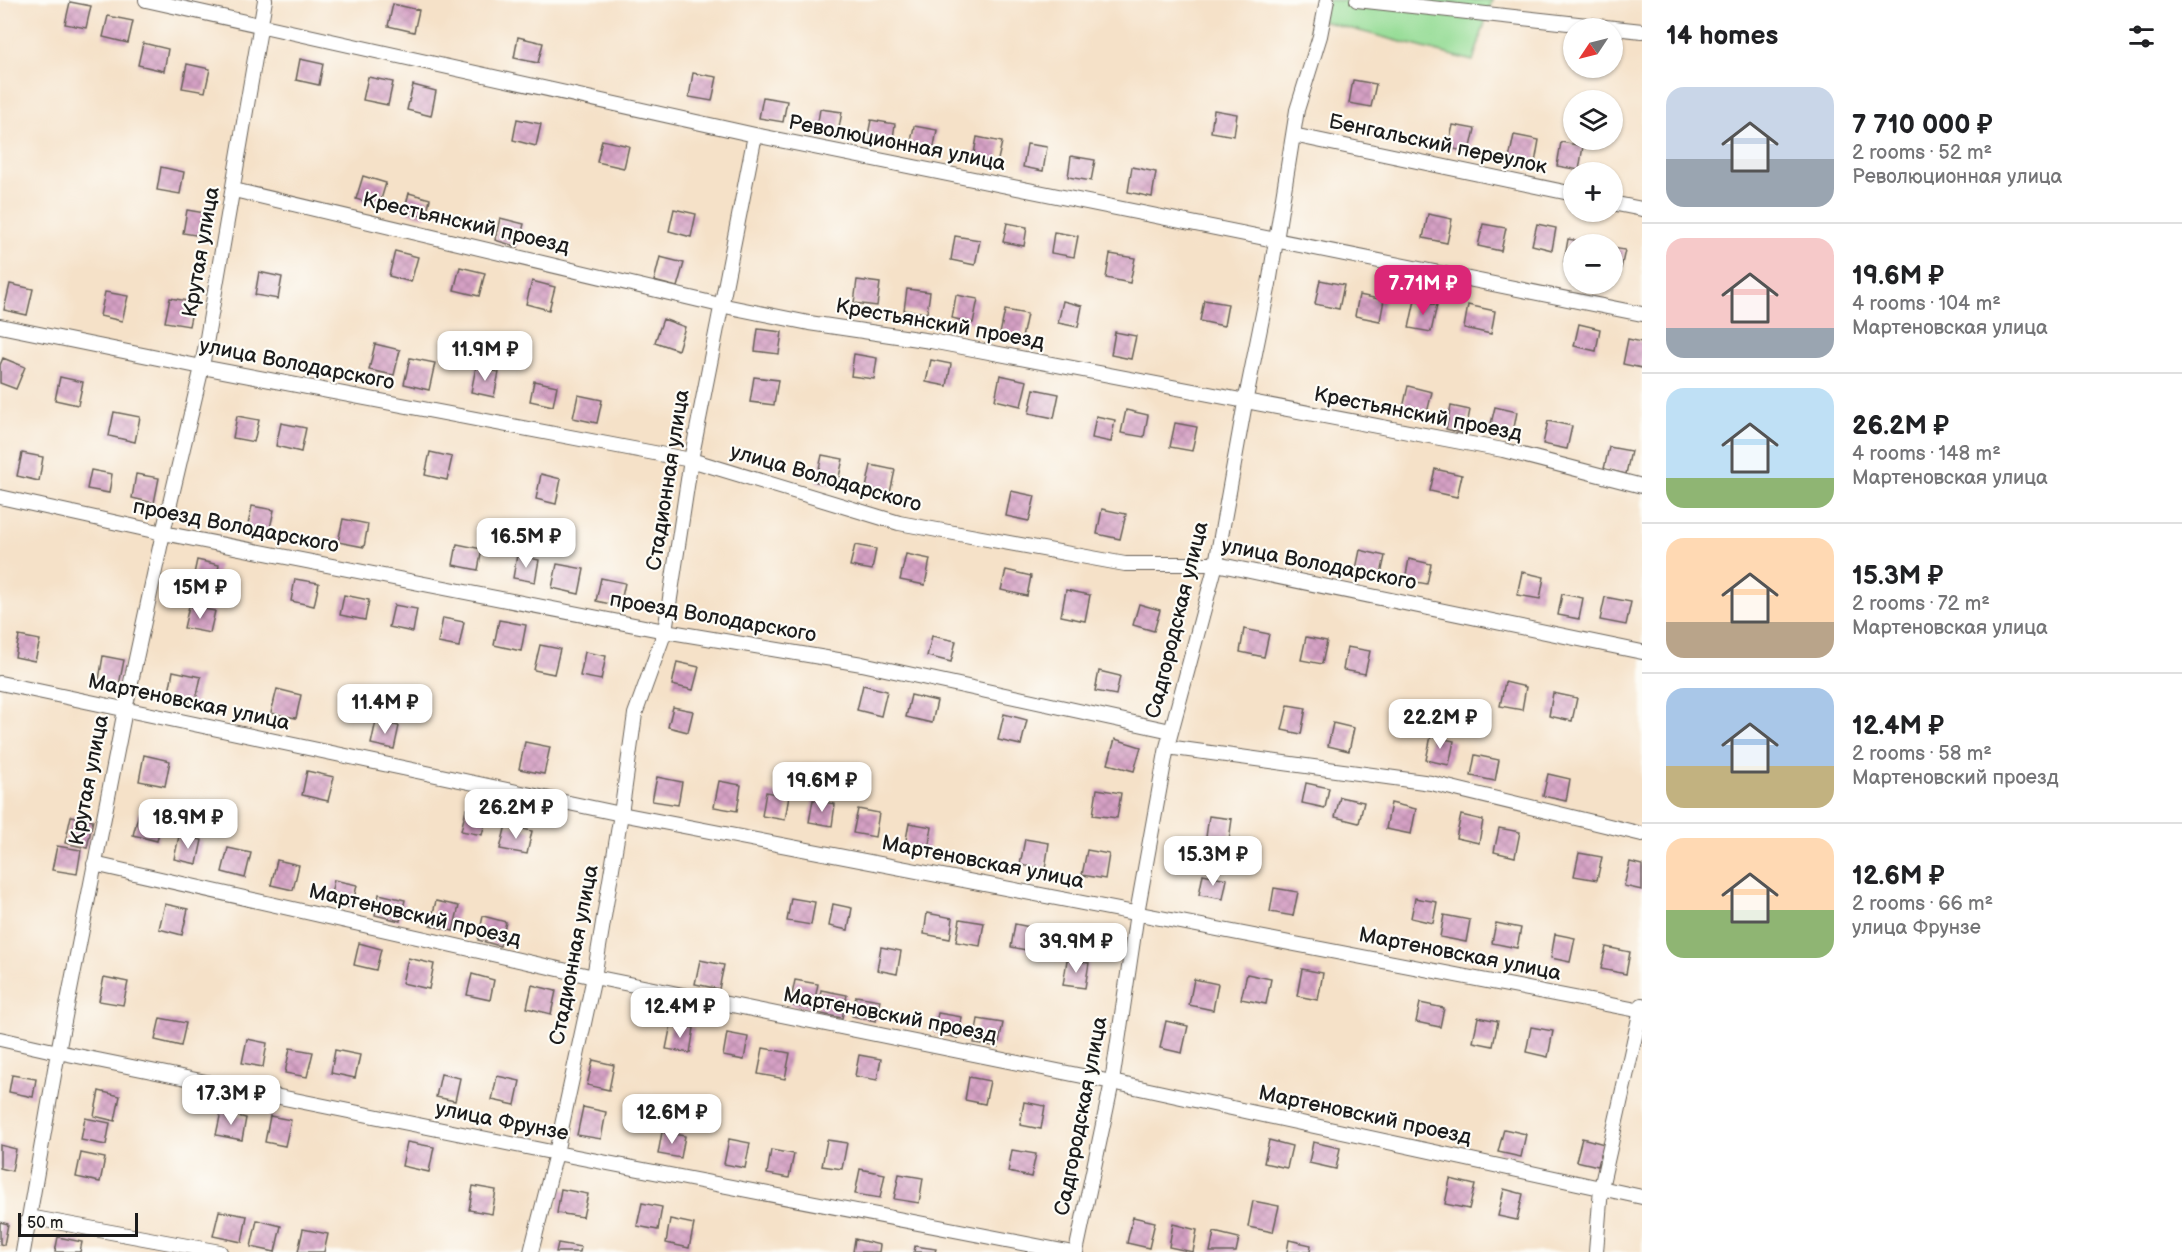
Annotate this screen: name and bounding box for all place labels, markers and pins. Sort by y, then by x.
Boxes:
pin: 7.71M ₽ [1368,265,1478,316]
pin: 11.9M ₽ [430,331,540,382]
pin: 16.5M ₽ [471,518,581,569]
pin: 15M ₽ [158,569,242,620]
pin: 11.4M ₽ [330,684,440,735]
pin: 22.2M ₽ [1385,699,1495,750]
pin: 19.6M ₽ [767,762,877,813]
pin: 26.2M ₽ [461,789,571,840]
pin: 18.9M ₽ [133,799,243,850]
pin: 15.3M ₽ [1158,836,1268,887]
pin: 39.9M ₽ [1021,923,1131,974]
pin: 12.4M ₽ [625,988,735,1039]
pin: 17.3M ₽ [176,1075,286,1126]
pin: 12.6M ₽ [617,1094,727,1145]

